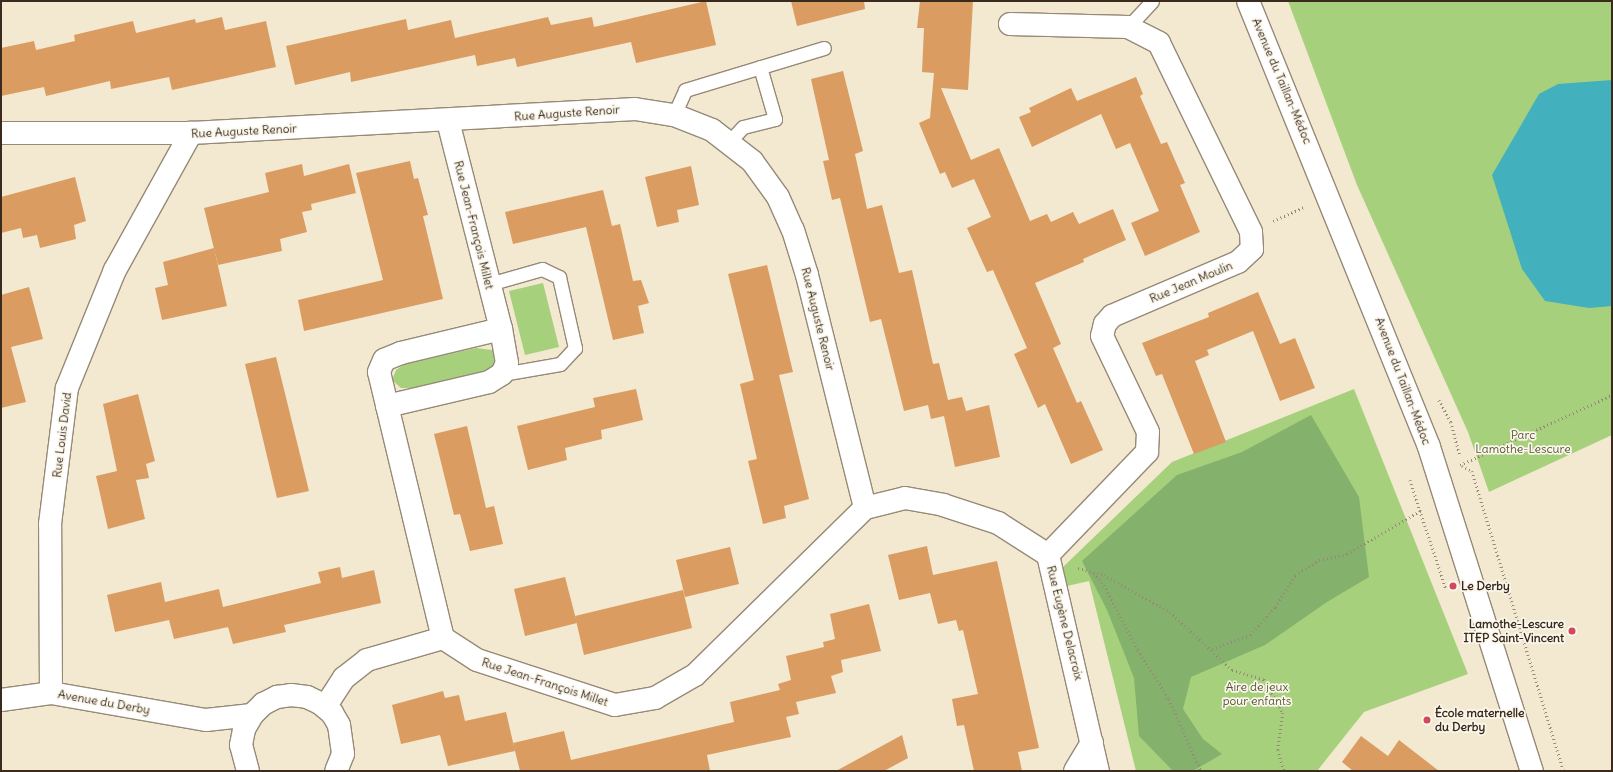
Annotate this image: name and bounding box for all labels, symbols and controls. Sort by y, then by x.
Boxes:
street label: Avenue du Taillan-Médoc [1249,16,1315,146]
street label: Rue Auguste Renoir [514,102,620,124]
street label: Rue Auguste Renoir [191,121,297,141]
street label: Rue Jean-François Millet [451,159,497,291]
street label: Rue Jean Moulin [1147,258,1235,306]
street label: Rue Auguste Renoir [798,266,838,372]
street label: Avenue du Taillan-Médoc [1372,315,1434,447]
street label: Rue Louis David [50,391,74,479]
park label: Parc Lamothe-Lescure [1475,428,1571,456]
street label: Rue Eugène Delacroix [1044,564,1086,682]
place label: Le Derby [1461,579,1510,593]
marker: Le Derby [1448,581,1458,591]
place label: Lamothe-Lescure ITEP Saint-Vincent [1463,617,1564,645]
marker: Lamothe-Lescure ITEP Saint-Vincent [1567,626,1577,636]
street label: Rue Jean-François Millet [480,655,610,709]
park label: Aire de jeux pour enfants [1223,680,1291,708]
street label: Avenue du Derby [57,687,151,717]
place label: École maternelle du Derby [1435,706,1525,734]
marker: École maternelle du Derby [1422,715,1432,725]

